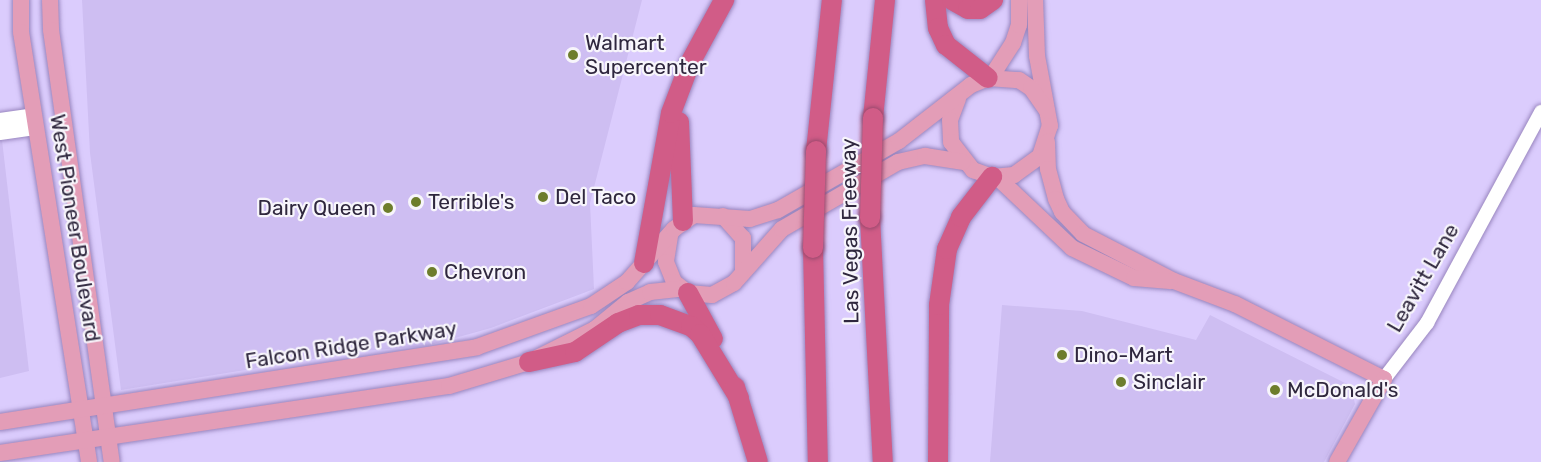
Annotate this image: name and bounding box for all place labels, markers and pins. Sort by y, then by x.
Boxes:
place label: Walmart Supercenter [585,30,707,80]
marker: Walmart Supercenter [566,48,580,62]
place label: Del Taco [555,184,637,210]
place label: Terrible's [428,189,515,215]
marker: Del Taco [536,190,550,204]
place label: Dairy Queen [257,195,376,221]
marker: Terrible's [409,195,423,209]
marker: Dairy Queen [381,201,395,215]
place label: Chevron [444,259,526,285]
marker: Chevron [425,265,439,279]
place label: Dino-Mart [1074,342,1173,368]
marker: Dino-Mart [1055,348,1069,362]
place label: Sinclair [1133,369,1205,395]
marker: Sinclair [1114,375,1128,389]
place label: McDonald's [1287,377,1399,403]
marker: McDonald's [1268,383,1282,397]

